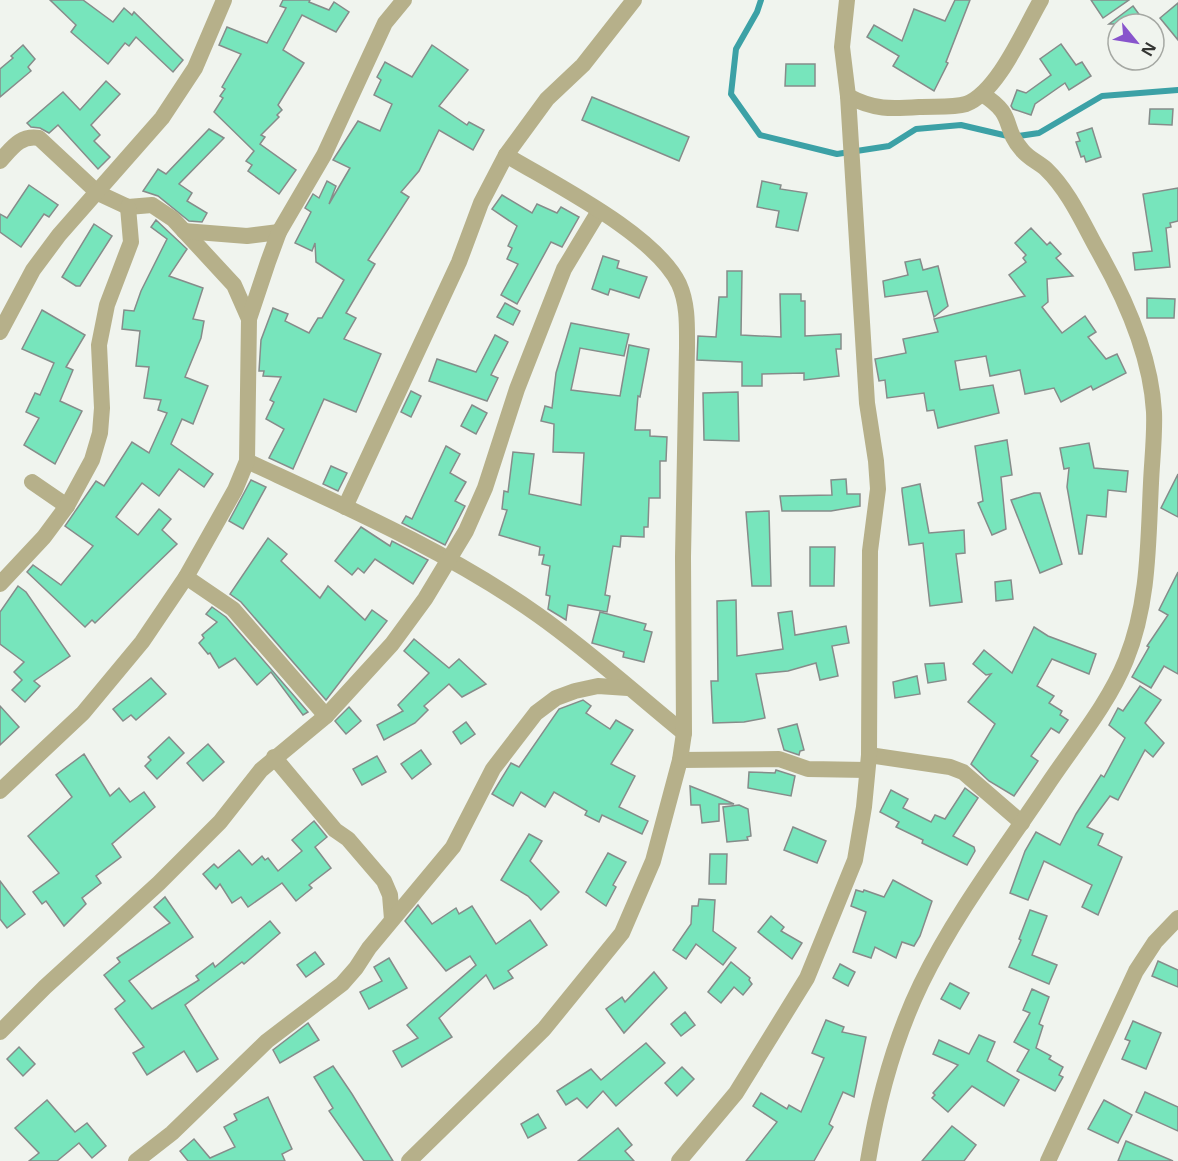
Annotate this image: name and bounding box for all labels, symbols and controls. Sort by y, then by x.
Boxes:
north arrow [1106,12,1166,72]
text: N [1136,38,1162,61]

